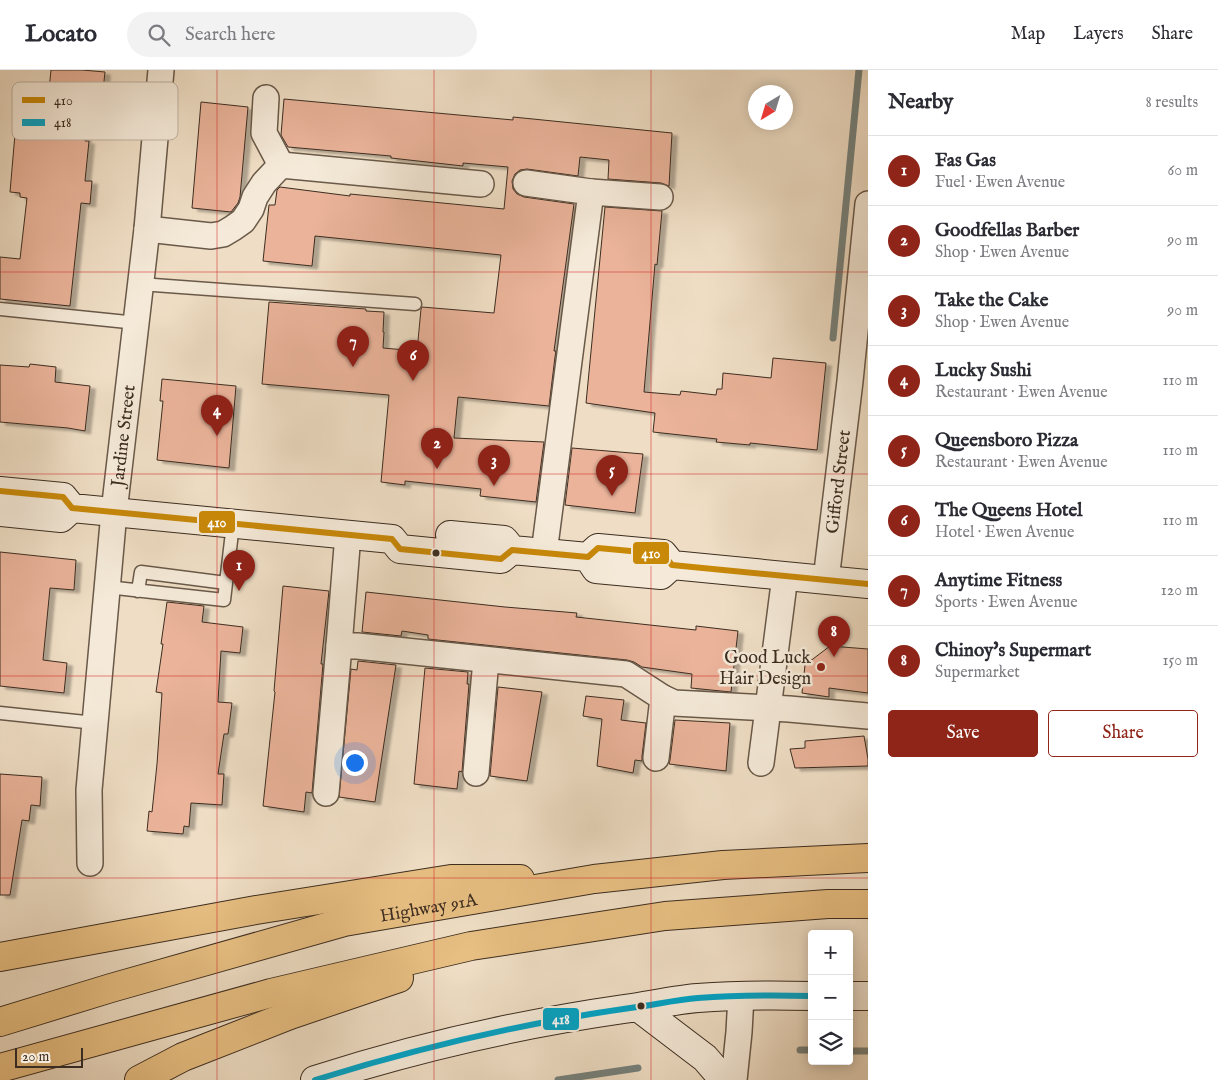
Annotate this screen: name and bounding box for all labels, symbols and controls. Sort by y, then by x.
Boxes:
search box [127,12,477,57]
text: Locato [25,19,97,50]
icon: search [145,21,173,49]
text: Search here [185,23,276,47]
text: Map [1011,23,1045,46]
text: Layers [1073,23,1124,46]
text: Share [1152,23,1193,46]
legend [12,82,178,140]
north arrow [748,85,793,130]
text: Nearby [888,89,953,116]
text: 410 [54,92,73,110]
text: 8 results [1146,93,1198,113]
text: 418 [54,114,72,132]
text: Fas Gas [935,149,996,173]
text: 1 [901,161,907,181]
text: 60 m [1168,161,1198,181]
text: Fuel · Ewen Avenue [935,173,1065,193]
text: Goodfellas Barber [935,219,1079,243]
text: 2 [900,231,908,251]
text: 90 m [1167,231,1198,251]
text: Shop · Ewen Avenue [935,243,1069,263]
text: Take the Cake [935,289,1049,313]
text: 3 [901,301,907,321]
text: 90 m [1167,301,1198,321]
text: Shop · Ewen Avenue [935,313,1069,333]
pin: 7 [337,326,369,367]
pin: 6 [397,340,429,381]
text: Lucky Sushi [935,359,1032,383]
text: 4 [900,371,908,391]
text: 110 m [1162,371,1198,391]
text: Restaurant · Ewen Avenue [935,383,1108,403]
street label: Jardine Street [107,384,142,490]
pin: 4 [201,395,233,436]
pin: 2 [421,428,453,469]
street label: Gifford Street [822,429,857,535]
text: Queensboro Pizza [935,429,1078,453]
text: 5 [901,441,907,461]
text: 110 m [1162,441,1198,461]
pin: 3 [478,445,510,486]
text: Restaurant · Ewen Avenue [935,453,1108,473]
pin: 5 [596,455,628,496]
text: The Queens Hotel [935,499,1082,523]
line badge: 410 [198,510,236,534]
text: 6 [901,511,907,531]
text: 110 m [1162,511,1198,531]
text: 410 [208,514,227,532]
text: Hotel · Ewen Avenue [935,523,1074,543]
line badge: 410 [632,541,670,565]
text: 410 [642,545,661,563]
unlabelled marker [431,548,441,558]
pin: 1 [223,550,255,591]
text: Anytime Fitness [935,569,1062,593]
text: 7 [900,581,908,601]
text: 120 m [1161,581,1198,601]
text: Sports · Ewen Avenue [935,593,1078,613]
pin: 8 [818,616,850,657]
text: Chinoy's Supermart [935,639,1091,663]
place label: Good Luck Hair Design [719,647,811,691]
text: 8 [901,651,907,671]
text: 150 m [1163,651,1198,671]
marker: Good Luck Hair Design [815,661,827,673]
text: Supermarket [935,663,1020,683]
button: Save [888,710,1038,757]
button: Share [1048,710,1198,757]
your location [342,750,368,776]
street label: Highway 91A [378,889,480,929]
map controls [808,930,853,1065]
button: + [808,930,853,975]
button: − [808,975,853,1020]
unlabelled marker [636,1001,646,1011]
line badge: 418 [542,1007,580,1031]
text: 418 [552,1011,570,1029]
button: layers [808,1020,853,1065]
scale bar [15,1045,82,1068]
text: 20 m [22,1048,49,1066]

